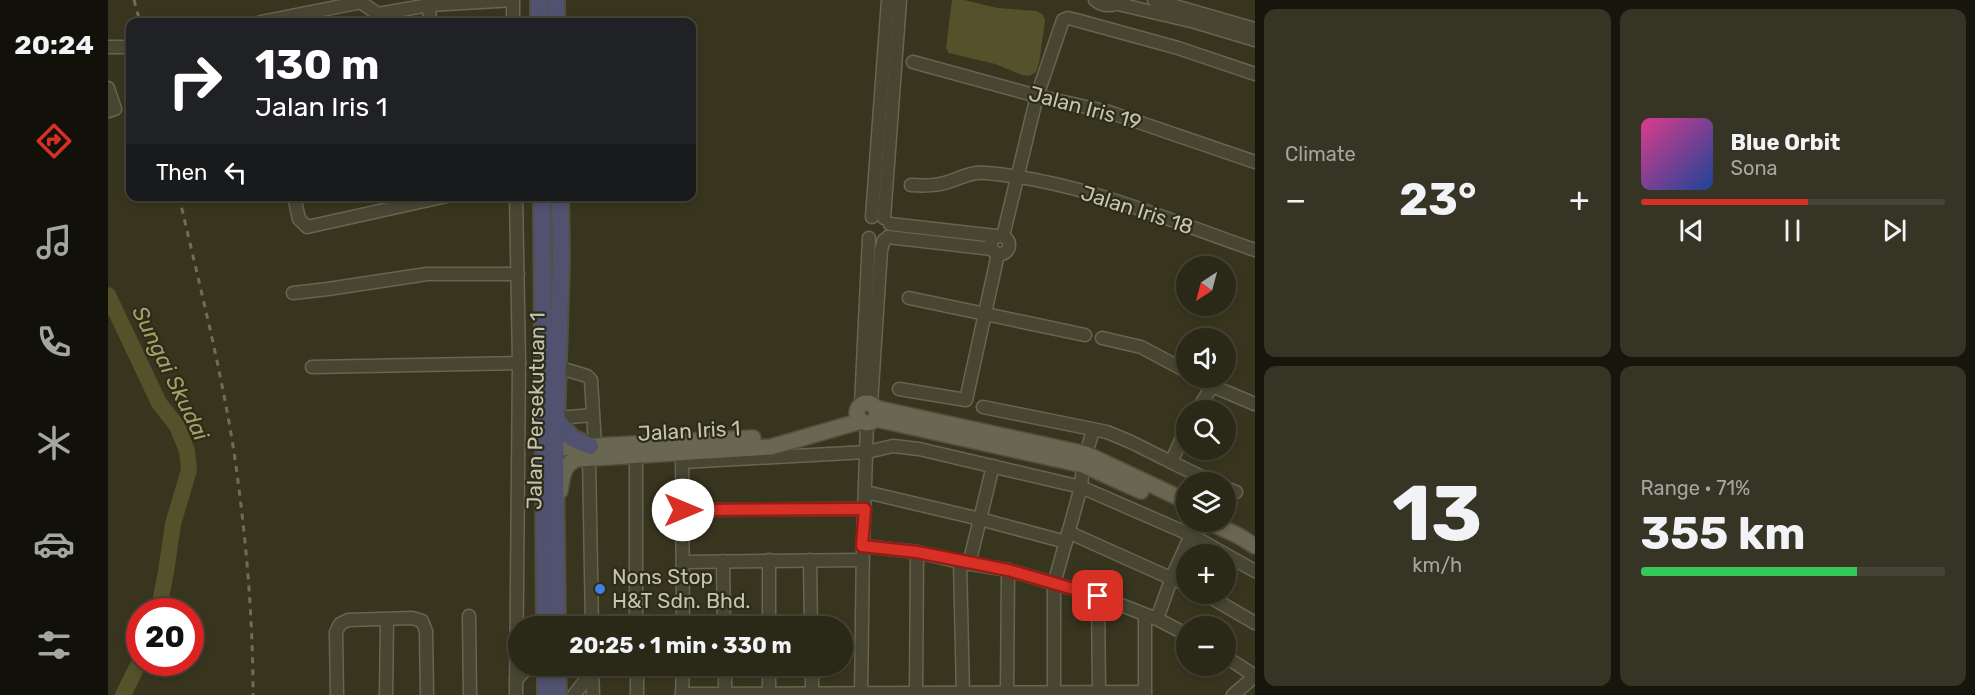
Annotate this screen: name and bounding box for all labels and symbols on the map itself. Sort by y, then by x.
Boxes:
street label: Jalan Iris 19 [1026,80,1144,135]
street label: Jalan Iris 18 [1078,180,1196,239]
north arrow [1176,256,1236,316]
water label: Sungai Skudai [126,301,215,446]
street label: Jalan Persekutuan 1 [521,312,550,510]
street label: Jalan Iris 1 [637,415,741,446]
position arrow [651,478,715,542]
place label: Nons Stop H&T Sdn. Bhd. [612,564,751,613]
pin [1072,570,1123,621]
marker: Nons Stop H&T Sdn. Bhd. [593,582,607,596]
speed limit sign: 20 [126,598,204,676]

